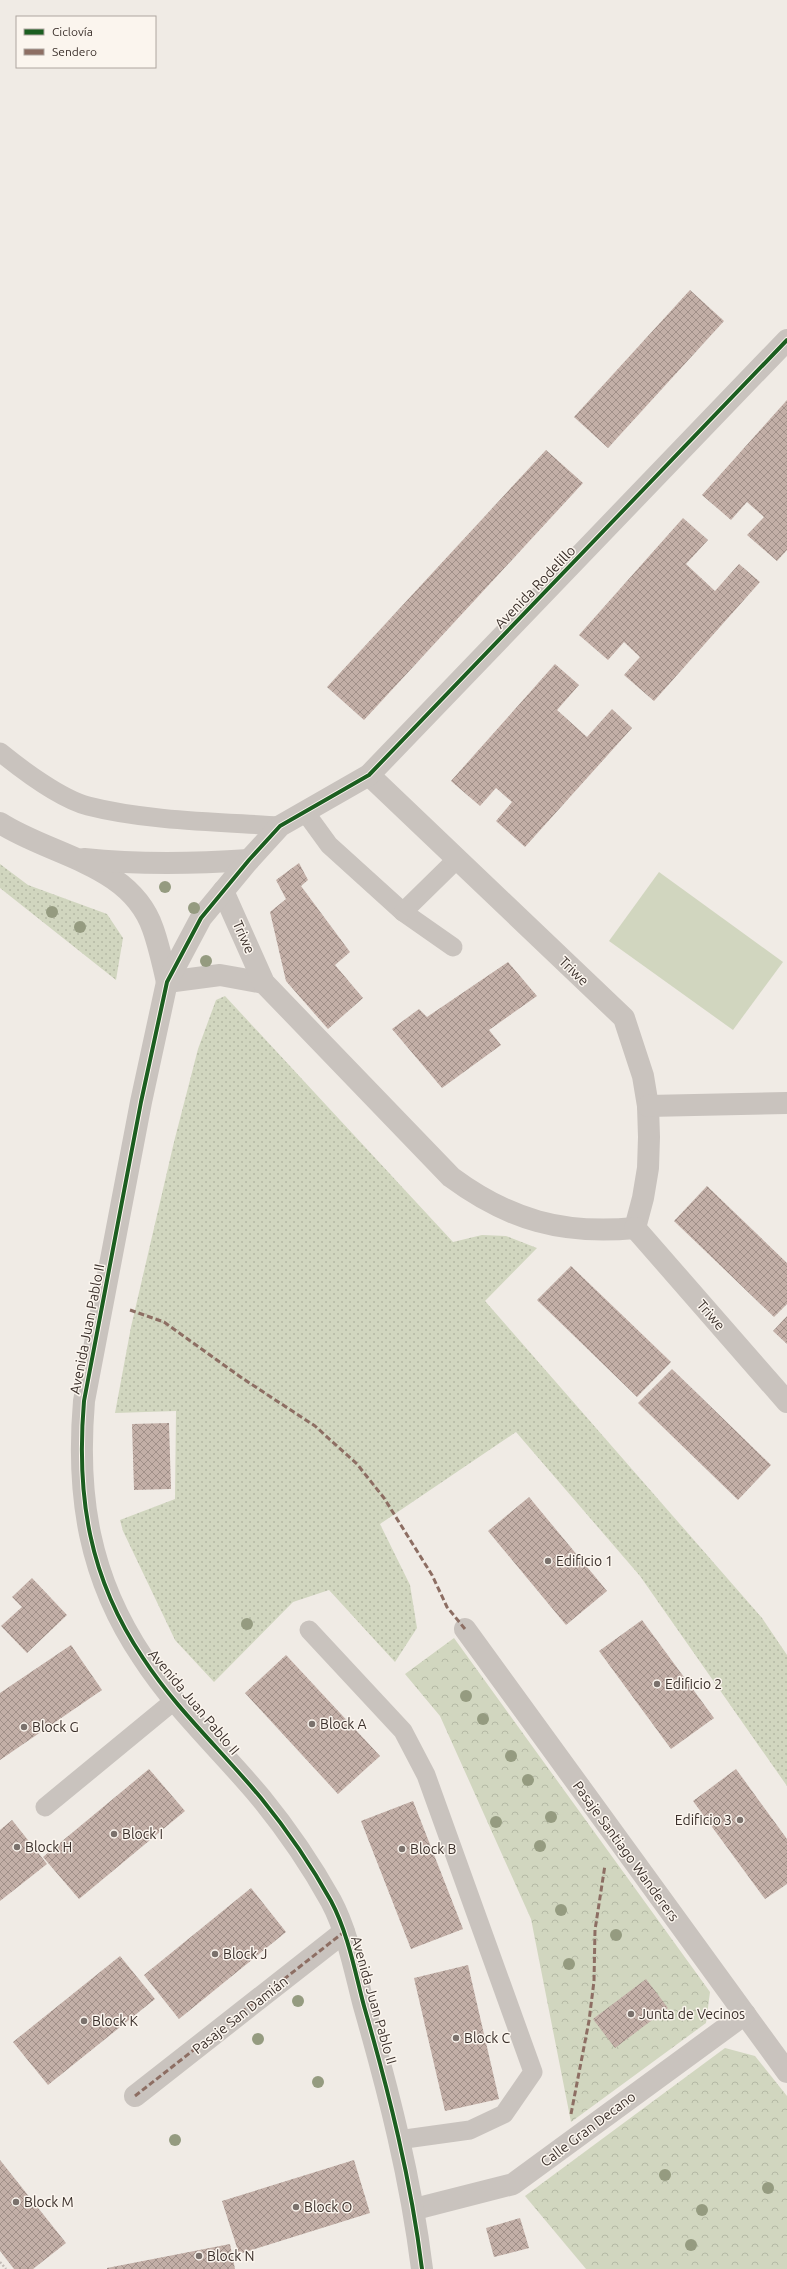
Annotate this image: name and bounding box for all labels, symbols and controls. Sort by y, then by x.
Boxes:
legend [16,16,156,68]
text: Ciclovía [52,25,93,38]
text: Sendero [52,45,97,58]
street label: Avenida Rodelillo [491,542,579,632]
street label: Triwe [230,918,258,956]
street label: Triwe [556,953,592,989]
street label: Avenida Juan Pablo II [66,1262,108,1396]
street label: Triwe [694,1297,728,1333]
place label: Edificio 1 [556,1553,613,1569]
marker: Edificio 1 [543,1556,553,1566]
street label: Avenida Juan Pablo II [145,1646,243,1758]
place label: Edificio 2 [665,1676,722,1692]
marker: Edificio 2 [652,1679,662,1689]
place label: Block A [320,1716,367,1732]
place label: Block G [32,1719,79,1735]
marker: Block A [307,1719,317,1729]
marker: Block G [19,1722,29,1732]
street label: Pasaje Santiago Wanderers [570,1778,682,1924]
place label: Edificio 3 [675,1812,732,1828]
marker: Edificio 3 [735,1815,745,1825]
place label: Block I [122,1826,163,1842]
marker: Block I [109,1829,119,1839]
place label: Block H [25,1839,72,1855]
place label: Block B [410,1841,457,1857]
marker: Block H [12,1842,22,1852]
marker: Block B [397,1844,407,1854]
street label: Avenida Juan Pablo II [348,1934,400,2066]
place label: Block J [223,1946,267,1962]
marker: Block J [210,1949,220,1959]
street label: Pasaje San Damián [189,1973,291,2057]
place label: Junta de Vecinos [639,2006,745,2022]
marker: Junta de Vecinos [626,2009,636,2019]
place label: Block K [92,2013,139,2029]
marker: Block K [79,2016,89,2026]
place label: Block C [464,2030,511,2046]
marker: Block C [451,2033,461,2043]
street label: Calle Gran Decano [537,2088,639,2170]
place label: Block M [24,2194,74,2210]
marker: Block M [11,2197,21,2207]
place label: Block O [304,2199,353,2215]
marker: Block O [291,2202,301,2212]
place label: Block N [207,2248,255,2264]
marker: Block N [194,2251,204,2261]

